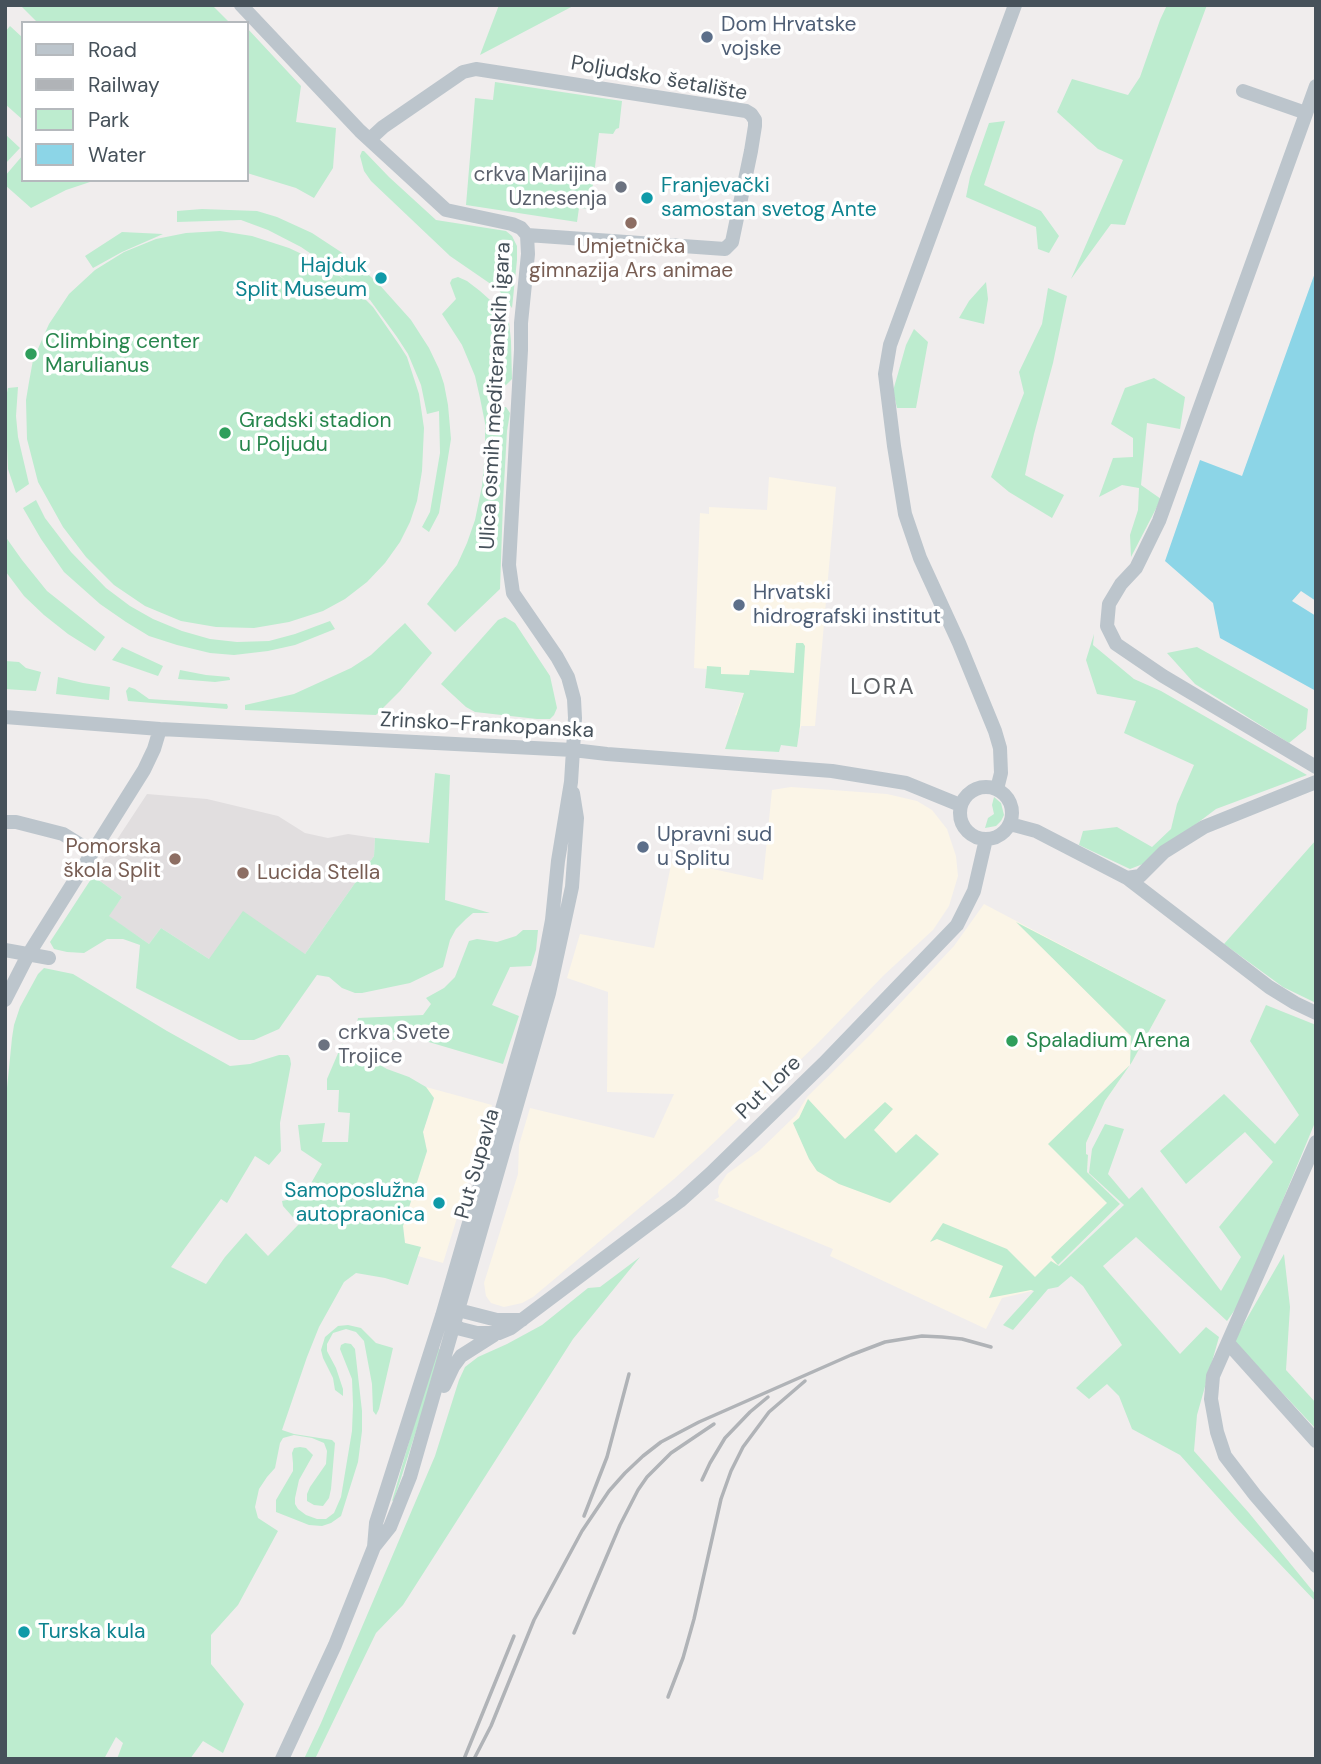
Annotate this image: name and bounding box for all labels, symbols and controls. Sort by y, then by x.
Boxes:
place label: Dom Hrvatske vojske [721,12,856,62]
legend [21,21,248,182]
marker: Dom Hrvatske vojske [699,29,715,45]
text: Road [88,36,137,64]
street label: Poljudsko šetalište [569,51,749,107]
text: Railway [88,71,160,99]
text: Park [88,106,129,134]
text: Water [88,141,146,169]
place label: crkva Marijina Uznesenja [474,162,607,212]
place label: Franjevački samostan svetog Ante [661,173,877,223]
marker: crkva Marijina Uznesenja [613,179,629,195]
marker: Franjevački samostan svetog Ante [639,190,655,206]
marker: Umjetnička gimnazija Ars animae [623,215,639,231]
place label: Umjetnička gimnazija Ars animae [529,234,733,284]
street label: Ulica osmih mediteranskih igara [475,242,517,550]
place label: Hajduk Split Museum [235,253,367,303]
marker: Hajduk Split Museum [373,270,389,286]
place label: Climbing center Marulianus [45,329,200,379]
marker: Climbing center Marulianus [23,346,39,362]
place label: Gradski stadion u Poljudu [239,408,391,458]
marker: Gradski stadion u Poljudu [217,425,233,441]
place label: Hrvatski hidrografski institut [753,580,941,630]
marker: Hrvatski hidrografski institut [731,597,747,613]
district label: LORA [851,674,915,702]
street label: Zrinsko-Frankopanska [379,708,595,744]
place label: Upravni sud u Splitu [657,822,772,872]
place label: Pomorska škola Split [63,834,161,884]
marker: Upravni sud u Splitu [635,839,651,855]
marker: Pomorska škola Split [167,851,183,867]
place label: Lucida Stella [257,860,380,886]
marker: Lucida Stella [235,865,251,881]
place label: crkva Svete Trojice [338,1020,450,1070]
place label: Spaladium Arena [1026,1028,1190,1054]
marker: Spaladium Arena [1004,1033,1020,1049]
marker: crkva Svete Trojice [316,1037,332,1053]
street label: Put Lore [731,1051,807,1125]
street label: Put Supavla [450,1106,506,1222]
place label: Samoposlužna autopraonica [284,1178,425,1228]
marker: Samoposlužna autopraonica [431,1195,447,1211]
place label: Turska kula [38,1619,145,1645]
marker: Turska kula [16,1624,32,1640]

